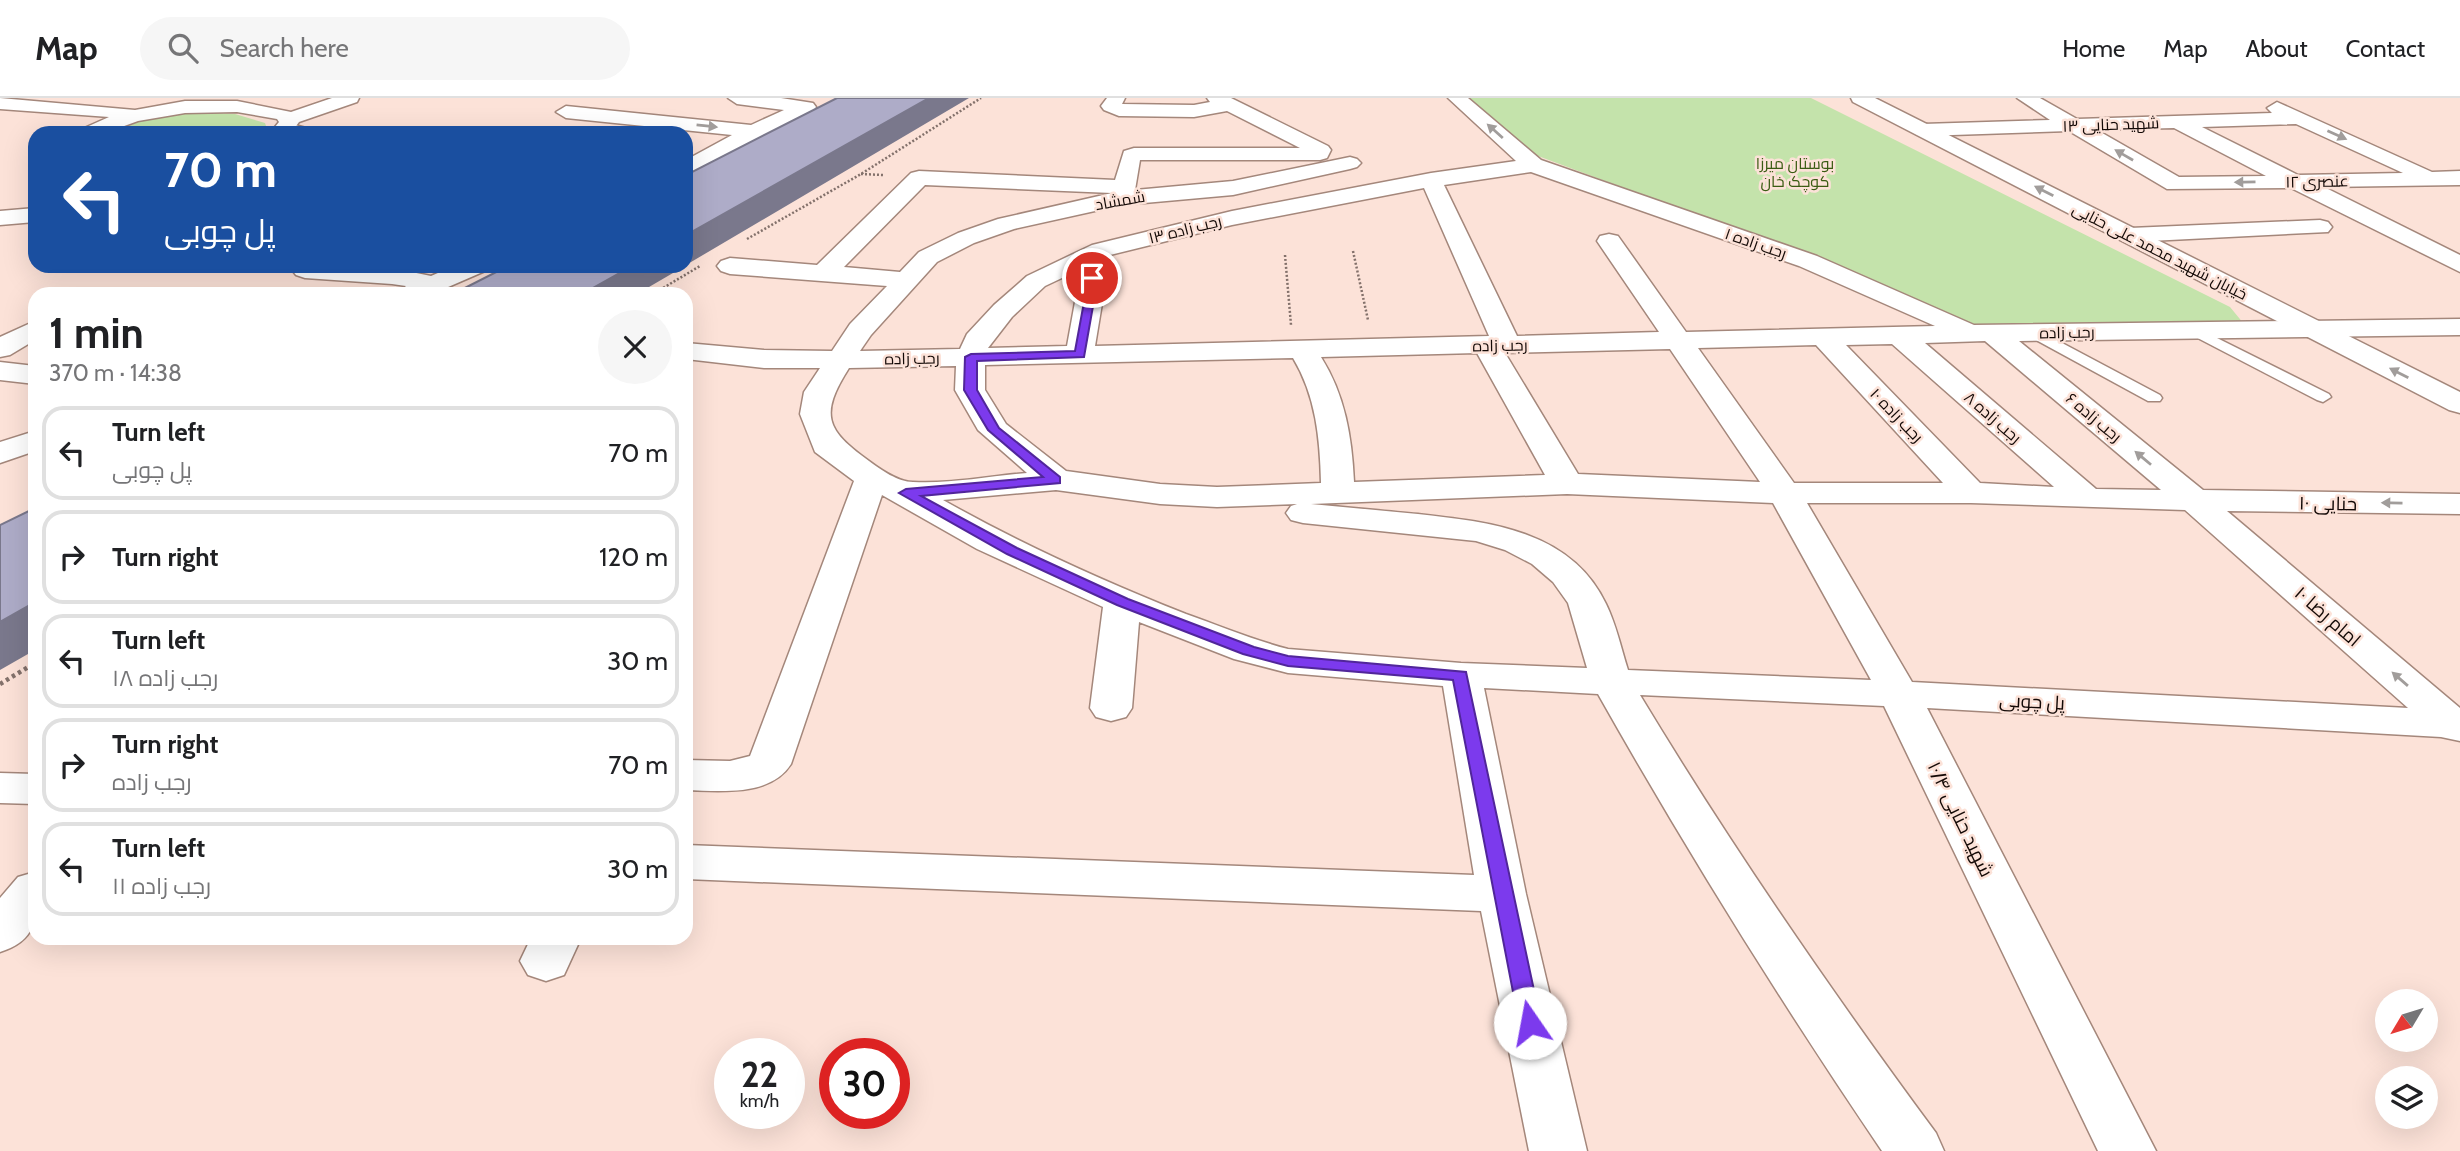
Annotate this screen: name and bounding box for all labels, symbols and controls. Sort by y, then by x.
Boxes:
search box [140,17,630,80]
text: Map [35,28,98,68]
icon: search [164,29,202,67]
text: Search here [220,32,349,64]
text: Home [2062,34,2125,63]
text: Map [2163,34,2208,63]
text: About [2246,34,2308,63]
text: Contact [2346,34,2425,63]
street label: شهید حنایی ۱۳ [2062,113,2160,137]
one-way arrow [697,121,719,132]
one-way arrow [1487,124,1504,140]
one-way arrow [2327,130,2348,141]
text: 70 m [164,140,277,199]
one-way arrow [2114,148,2133,161]
icon: left [49,154,140,245]
park label: بوستان میرزا کوچک خان [1756,154,1834,193]
street label: عنصری ۱۲ [2285,171,2349,193]
one-way arrow [2234,177,2256,188]
one-way arrow [2034,186,2054,197]
street label: شمشاد [1094,187,1146,214]
street label: خیابان شهید محمد علی حنایی [2069,199,2250,305]
text: پل چوبی [164,211,275,250]
street label: رجب زاده ۱۳ [1147,211,1224,248]
street label: رجب زاده ۱ [1723,224,1789,263]
pin [1062,248,1122,308]
icon: arrive [1073,259,1111,297]
text: 1 min [49,307,144,359]
button: close [598,310,672,384]
street label: رجب زاده [2039,323,2095,342]
street label: رجب زاده [1472,336,1528,355]
street label: رجب زاده [884,349,940,368]
text: 370 m · 14:38 [49,359,182,387]
one-way arrow [2389,367,2409,378]
street label: رجب زاده ۱۰ [1866,384,1927,446]
street label: رجب زاده ۸ [1960,388,2025,447]
street label: رجب زاده ۶ [2062,389,2125,446]
text: Turn left [112,416,205,448]
icon: left [53,434,91,472]
text: 70 m [608,437,668,469]
one-way arrow [2135,451,2152,466]
text: پل چوبی [112,456,192,484]
street label: حنایی ۱۰ [2299,491,2357,516]
one-way arrow [2381,497,2403,509]
icon: right [53,538,91,576]
text: Turn right [112,541,218,573]
text: 120 m [599,541,668,573]
street label: امام رضا ۱۰ [2289,581,2365,653]
text: Turn left [112,624,205,656]
icon: left [53,642,91,680]
text: 30 m [607,645,668,677]
text: رجب زاده ۱۸ [112,664,218,692]
one-way arrow [2392,672,2409,687]
street label: پل چوبی [1998,688,2066,716]
text: Turn right [112,728,218,760]
icon: right [53,746,91,784]
text: 70 m [608,749,668,781]
street label: شهید حنایی ۱۰/۴ [1923,758,1998,881]
text: رجب زاده [112,768,192,796]
text: Turn left [112,832,205,864]
icon: left [53,850,91,888]
text: 30 m [607,853,668,885]
text: رجب زاده ۱۱ [112,872,211,900]
position arrow [1493,986,1567,1060]
north arrow [2375,989,2438,1052]
map controls [2375,989,2438,1129]
speed limit sign: 30 [819,1038,910,1129]
text: 22 [741,1053,778,1096]
button: layers [2375,1066,2438,1129]
text: km/h [740,1090,779,1112]

